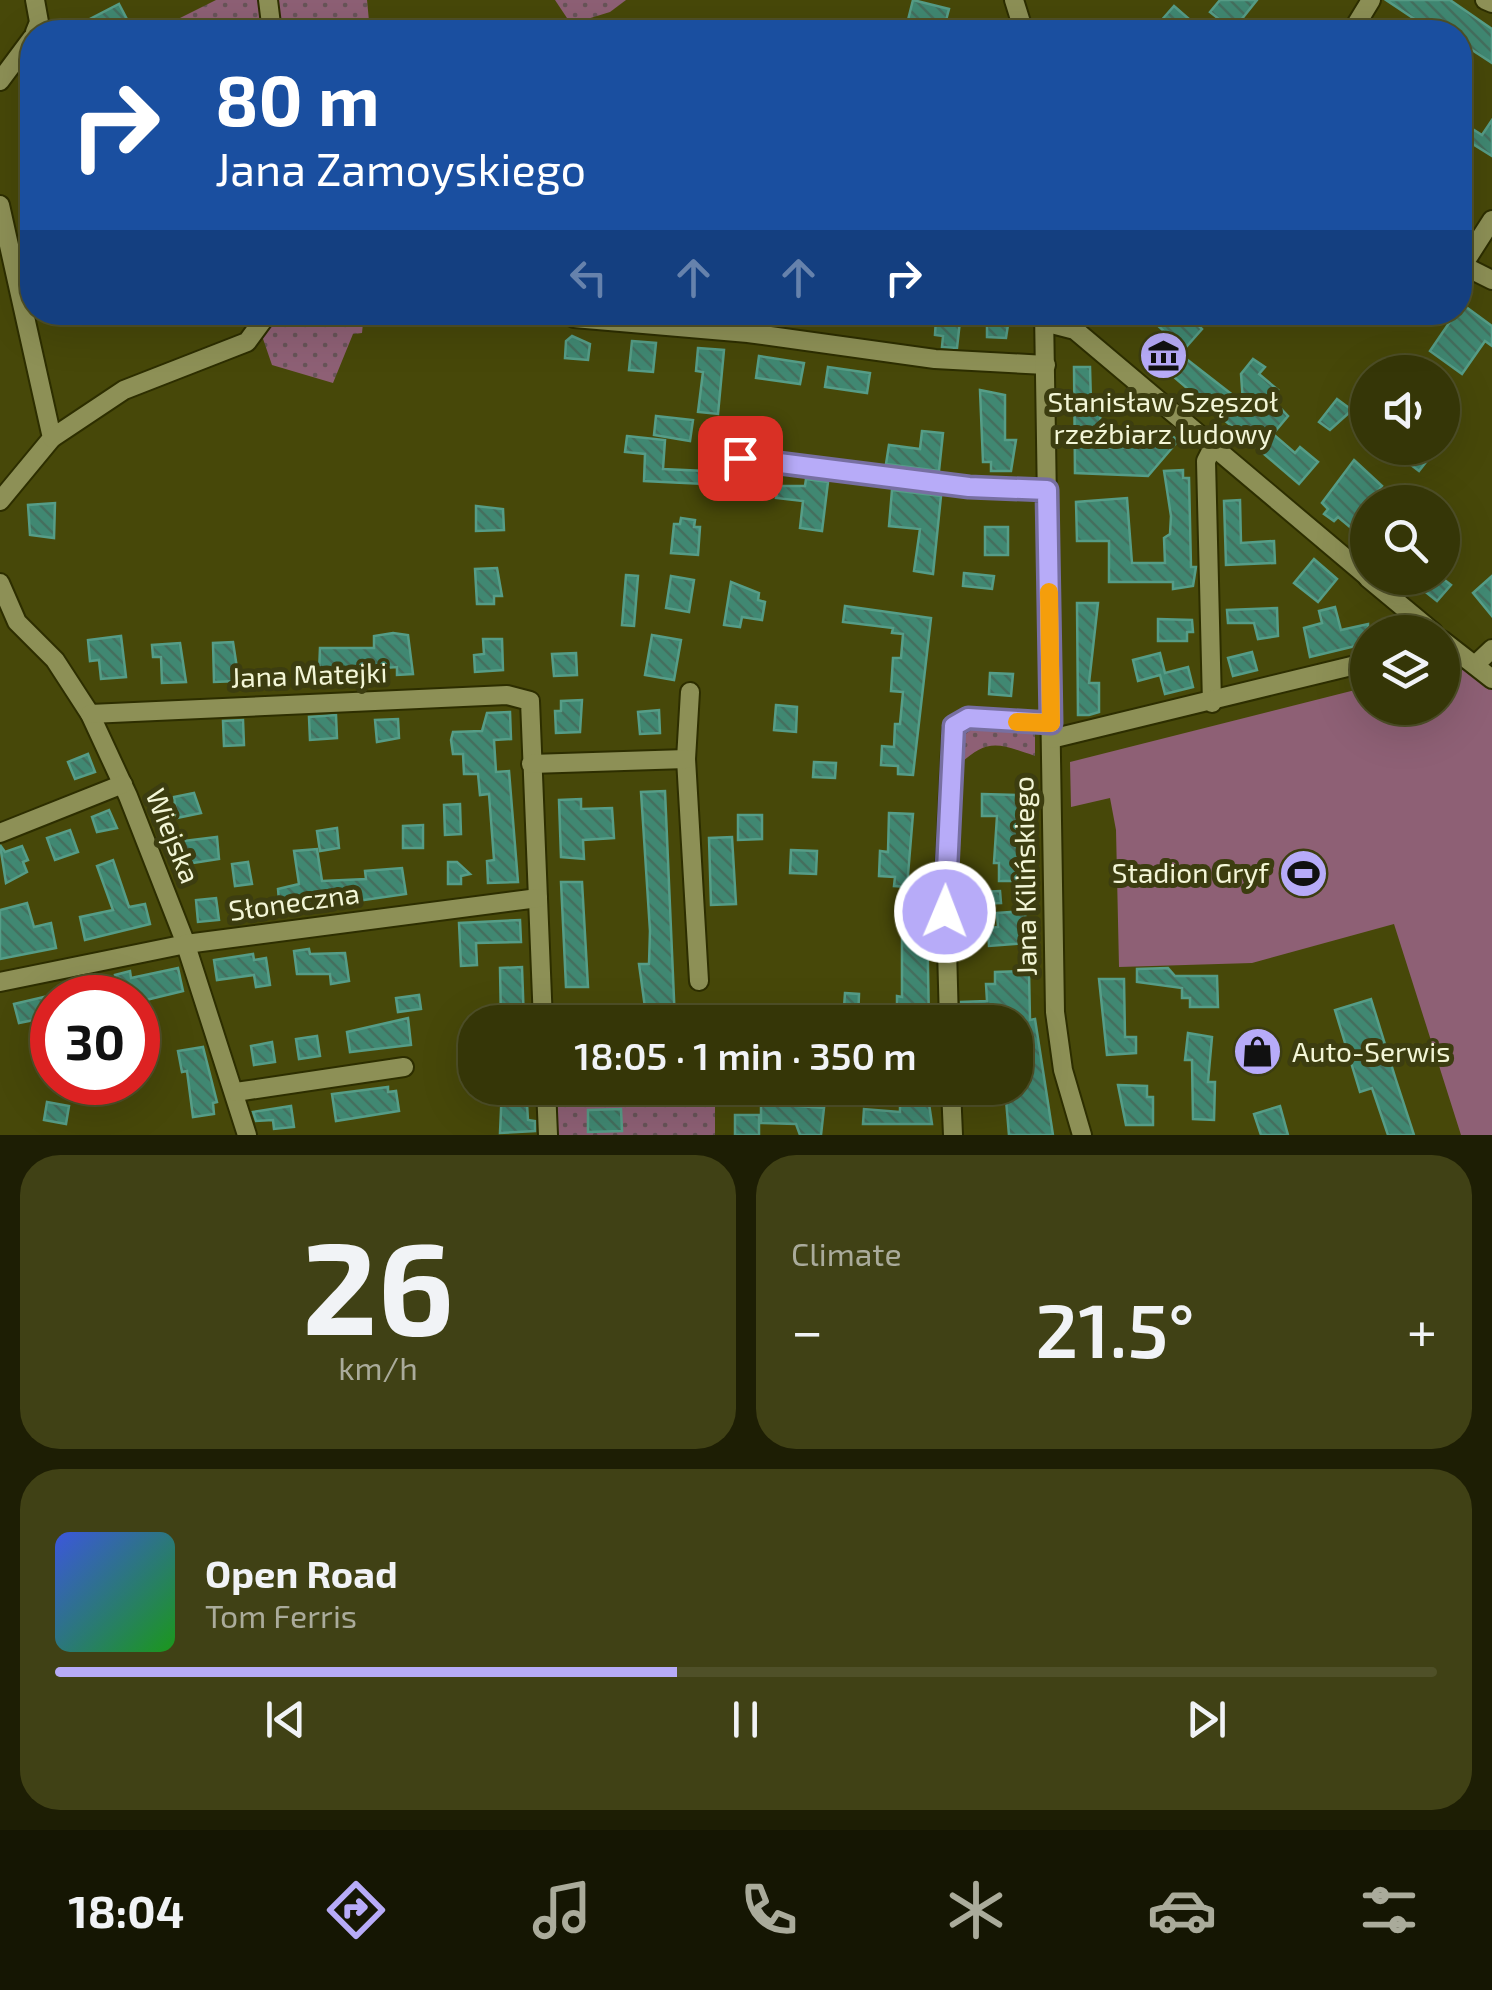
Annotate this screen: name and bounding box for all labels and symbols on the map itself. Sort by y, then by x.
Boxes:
museum icon: Stanisław Szęszoł rzeźbiarz ludowy [1137,329,1189,381]
place label: Stanisław Szęszoł rzeźbiarz ludowy [1048,384,1278,450]
pin [698,416,783,501]
street label: Jana Matejki [230,654,388,694]
street label: Jana Kilińskiego [1005,776,1043,976]
street label: Wiejska [140,783,208,888]
sports icon: Stadion Gryf [1278,847,1330,899]
place label: Stadion Gryf [1112,855,1270,889]
position arrow [893,860,997,964]
street label: Słoneczna [226,875,361,927]
speed limit sign: 30 [30,975,160,1105]
shop icon: Auto-Serwis [1231,1026,1283,1078]
place label: Auto-Serwis [1292,1034,1450,1068]

